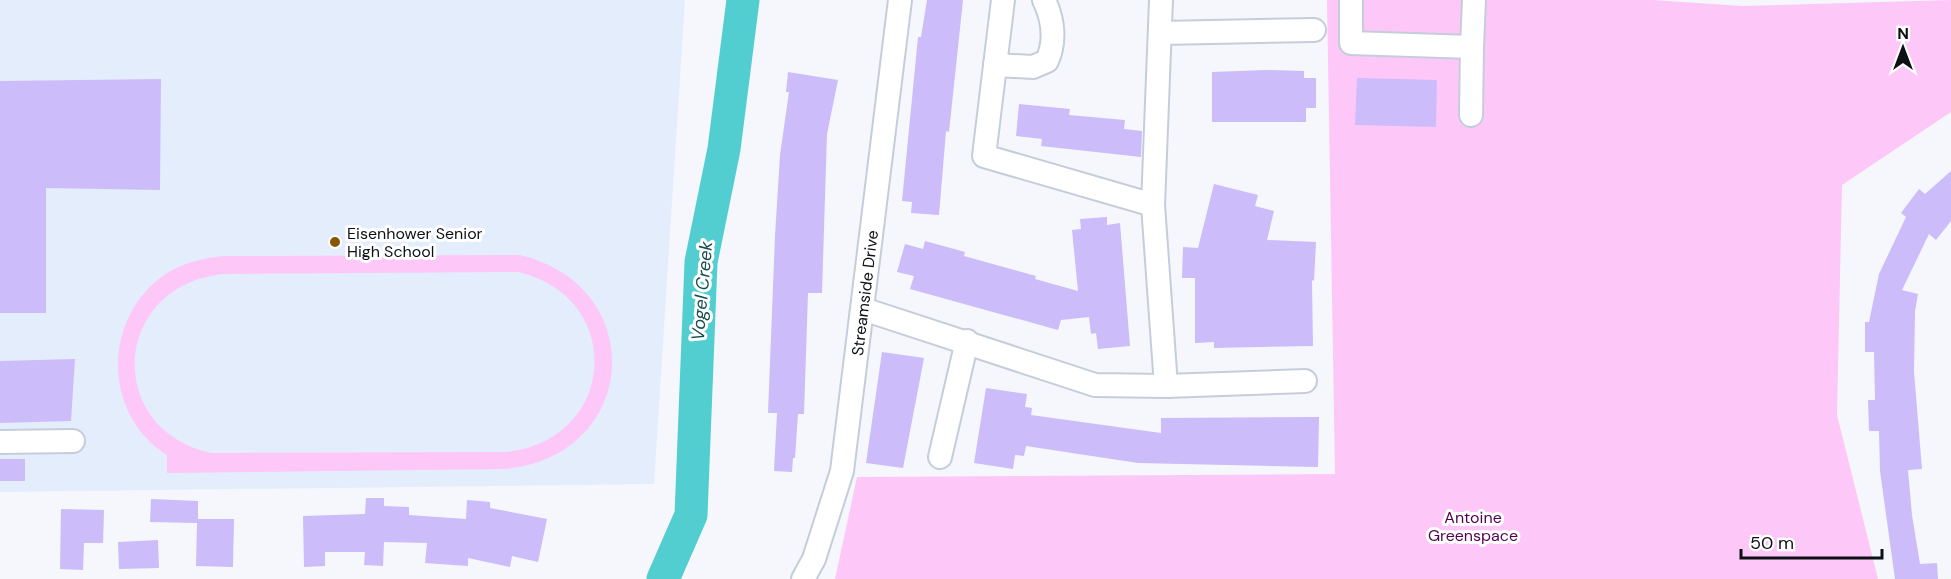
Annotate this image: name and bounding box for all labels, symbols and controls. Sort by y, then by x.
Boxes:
north arrow [1873,18,1933,78]
text: N [1897,23,1909,44]
place label: Eisenhower Senior High School [347,223,483,262]
street label: Streamside Drive [847,229,883,357]
marker: Eisenhower Senior High School [328,235,342,249]
water label: Vogel Creek [686,240,718,342]
park label: Antoine Greenspace [1428,507,1518,546]
scale bar [1741,522,1882,560]
text: 50 m [1750,531,1794,555]

